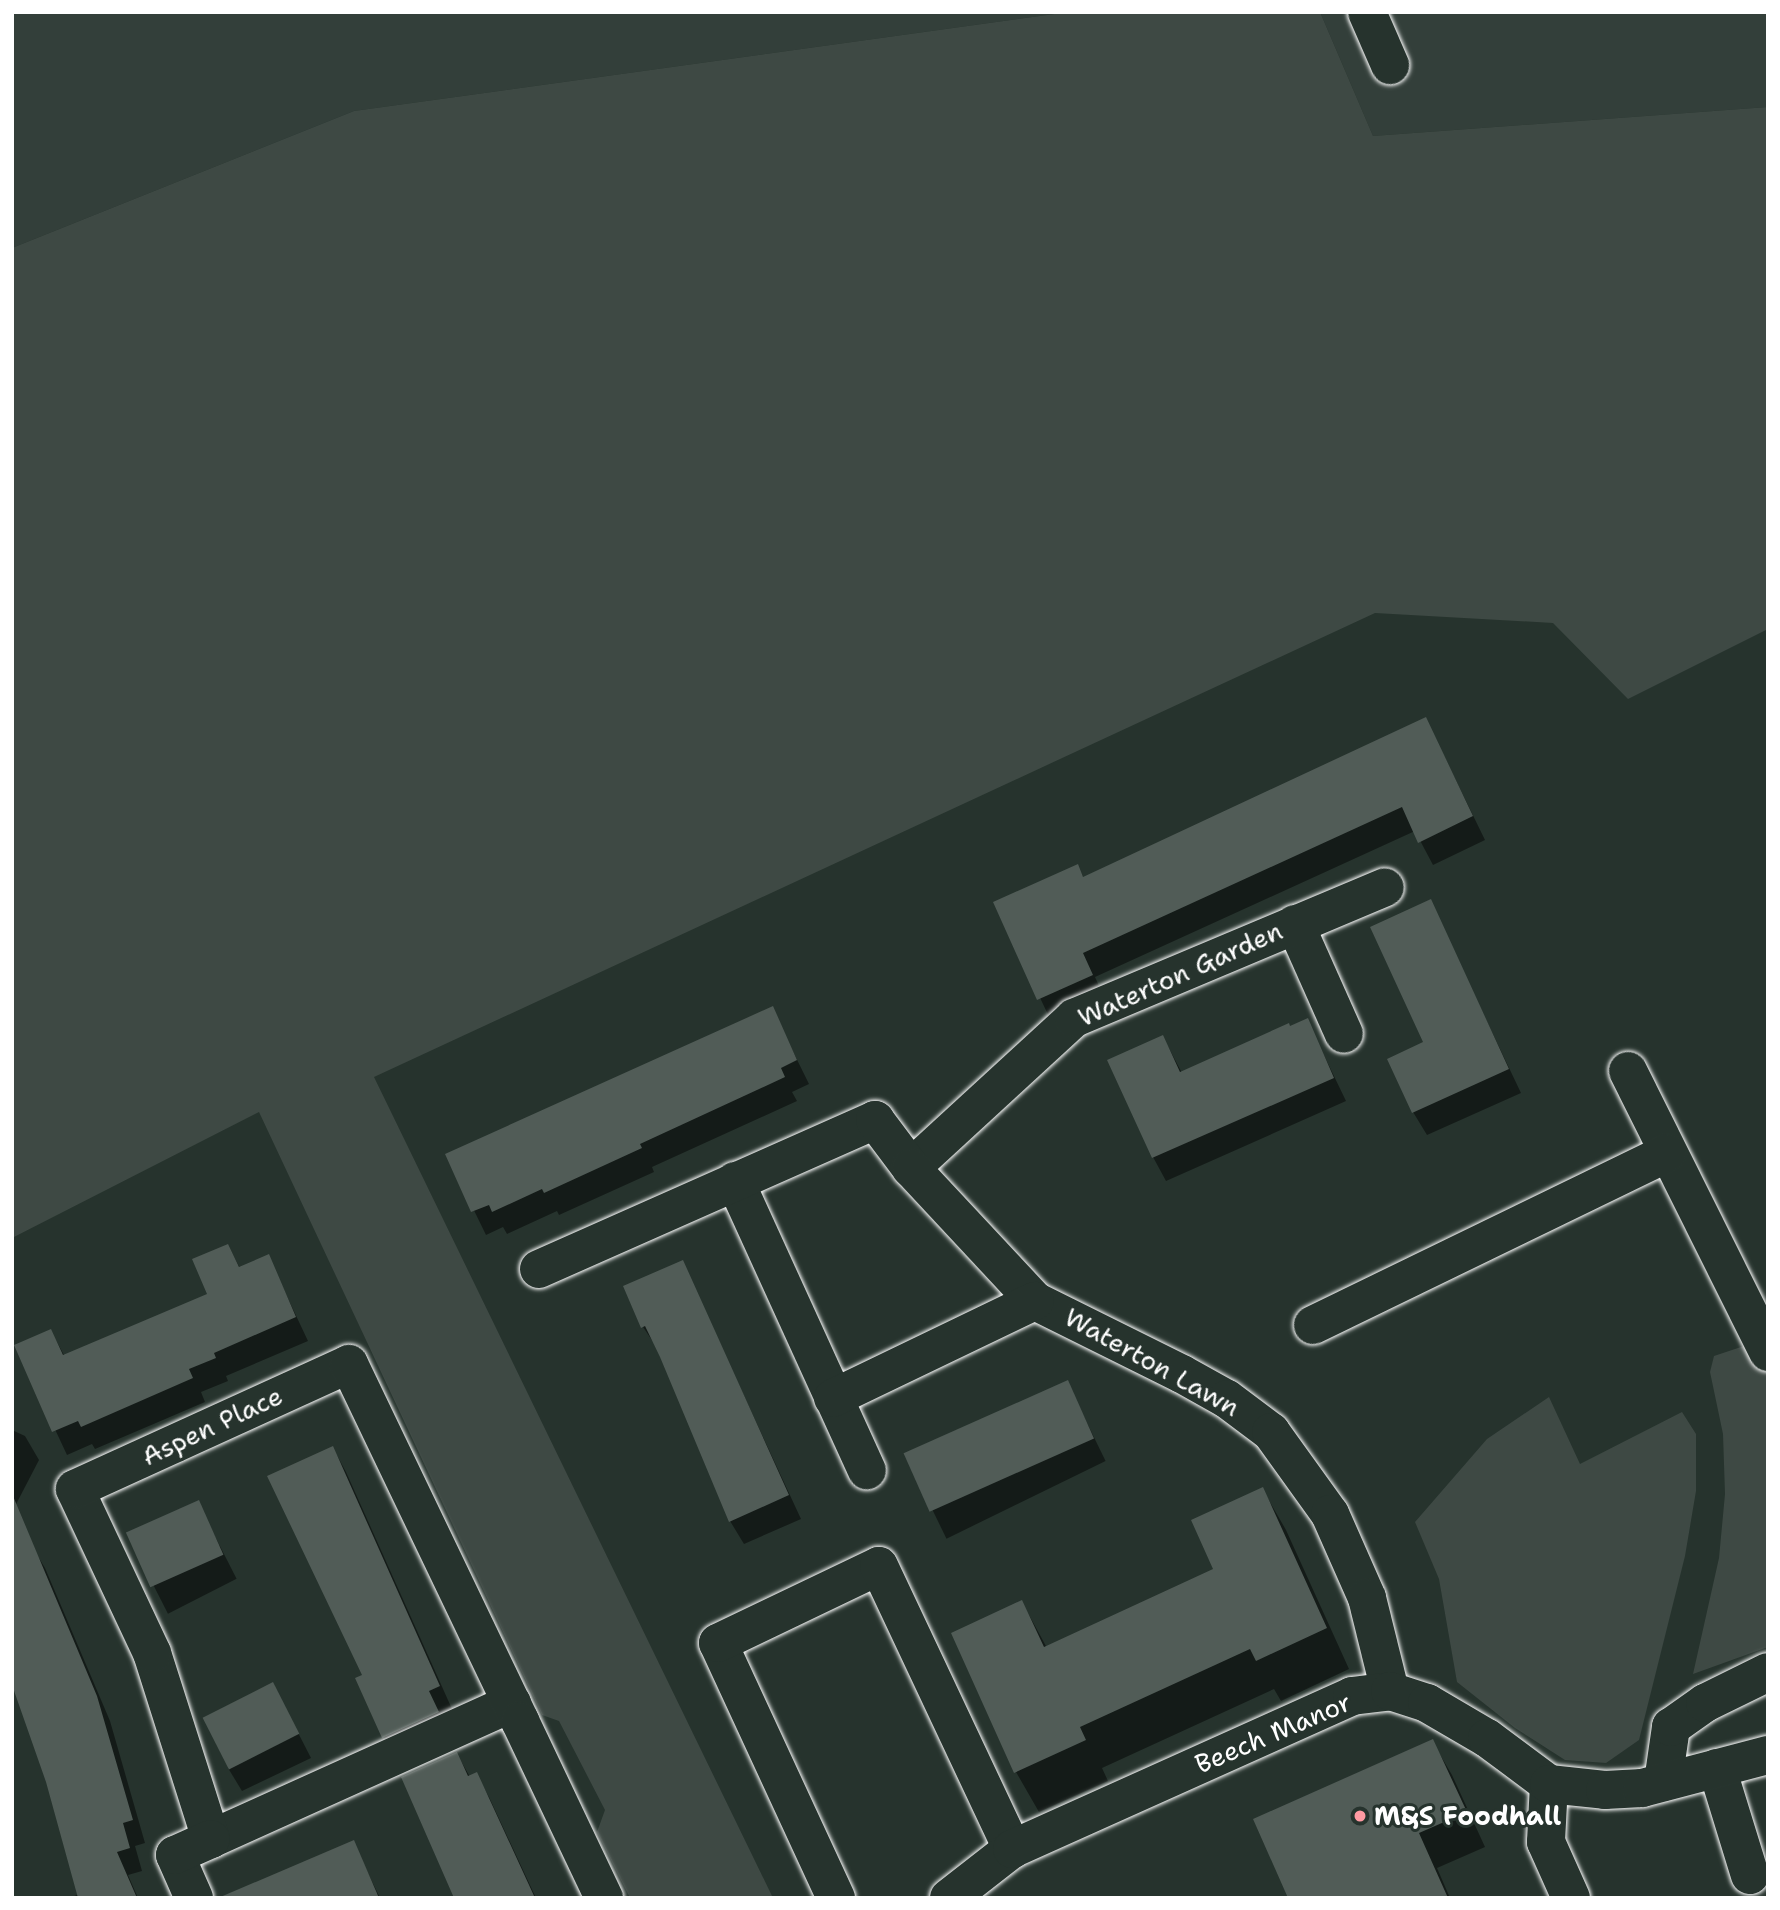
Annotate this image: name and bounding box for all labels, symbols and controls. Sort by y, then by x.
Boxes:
street label: Waterton Garden [1073,915,1287,1033]
street label: Waterton Lawn [1059,1301,1245,1423]
street label: Aspen Place [137,1380,287,1472]
street label: Beech Manor [1190,1686,1356,1780]
place label: M&S Foodhall [1374,1800,1561,1832]
marker: M&S Foodhall [1352,1808,1368,1824]

